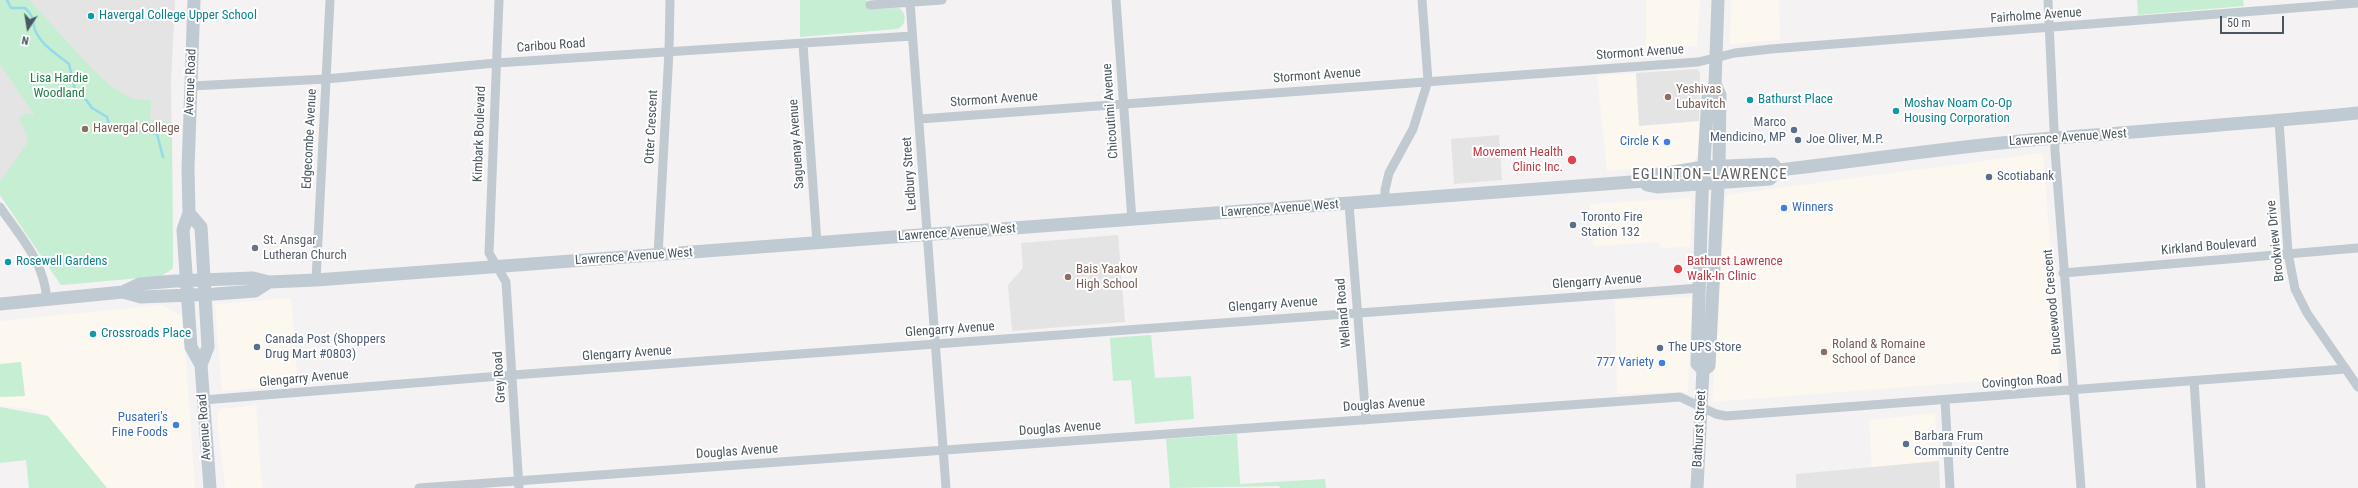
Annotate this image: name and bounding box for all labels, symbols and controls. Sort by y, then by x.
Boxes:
street label: Fairholme Avenue [1990,5,2082,27]
north arrow [8,8,48,48]
place label: Havergal College Upper School [99,8,257,24]
scale bar [2222,8,2286,34]
marker: Havergal College Upper School [86,11,96,21]
text: 50 m [2227,16,2251,30]
text: N [21,33,30,47]
street label: Caribou Road [516,36,586,56]
street label: Stormont Avenue [1596,42,1684,64]
street label: Avenue Road [182,48,200,116]
street label: Chicoutimi Avenue [1100,63,1122,159]
street label: Stormont Avenue [1273,65,1361,87]
park label: Lisa Hardie Woodland [30,71,88,102]
place label: Yeshivas Lubavitch [1676,82,1725,113]
street label: Kimbark Boulevard [471,86,489,182]
street label: Edgecombe Avenue [300,88,320,190]
street label: Stormont Avenue [950,89,1038,111]
street label: Otter Crescent [642,90,662,164]
marker: Yeshivas Lubavitch [1663,92,1673,102]
place label: Bathurst Place [1758,92,1833,108]
marker: Bathurst Place [1745,95,1755,105]
place label: Moshav Noam Co-Op Housing Corporation [1904,96,2012,127]
street label: Saguenay Avenue [786,99,808,189]
marker: Moshav Noam Co-Op Housing Corporation [1891,106,1901,116]
place label: Marco Mendicino, MP [1710,115,1786,146]
place label: Havergal College [93,121,180,137]
marker: Havergal College [80,124,90,134]
marker: Marco Mendicino, MP [1789,125,1799,135]
street label: Lawrence Avenue West [2009,126,2127,150]
place label: Joe Oliver, M.P. [1806,132,1884,148]
place label: Circle K [1620,134,1659,150]
marker: Joe Oliver, M.P. [1793,135,1803,145]
street label: Ledbury Street [900,136,920,212]
marker: Circle K [1662,137,1672,147]
place label: Movement Health Clinic Inc. [1473,145,1563,176]
marker: Movement Health Clinic Inc. [1566,154,1578,166]
district label: EGLINTON–LAWRENCE [1632,166,1788,184]
place label: Scotiabank [1997,169,2054,185]
marker: Scotiabank [1984,172,1994,182]
street label: Lawrence Avenue West [1221,197,1339,221]
street label: Brookview Drive [2264,199,2288,283]
place label: Winners [1792,200,1833,216]
marker: Winners [1779,203,1789,213]
place label: Toronto Fire Station 132 [1581,210,1643,241]
marker: Toronto Fire Station 132 [1568,220,1578,230]
street label: Lawrence Avenue West [898,221,1016,245]
place label: St. Ansgar Lutheran Church [263,233,347,264]
street label: Kirkland Boulevard [2161,235,2257,259]
marker: St. Ansgar Lutheran Church [250,243,260,253]
street label: Lawrence Avenue West [575,245,693,269]
street label: Brucewood Crescent [2041,249,2065,355]
place label: Rosewell Gardens [16,254,107,270]
place label: Bathurst Lawrence Walk-In Clinic [1687,254,1783,285]
marker: Rosewell Gardens [3,257,13,267]
place label: Bais Yaakov High School [1076,262,1138,293]
marker: Bathurst Lawrence Walk-In Clinic [1672,263,1684,275]
street label: Glengarry Avenue [1552,271,1642,293]
marker: Bais Yaakov High School [1063,272,1073,282]
street label: Welland Road [1333,278,1355,348]
street label: Glengarry Avenue [1228,294,1318,316]
street label: Glengarry Avenue [905,319,995,341]
place label: Crossroads Place [101,326,191,342]
marker: Crossroads Place [88,329,98,339]
place label: Canada Post (Shoppers Drug Mart #0803) [265,332,386,363]
place label: Roland & Romaine School of Dance [1832,337,1925,368]
place label: The UPS Store [1668,340,1741,356]
marker: Canada Post (Shoppers Drug Mart #0803) [252,342,262,352]
street label: Glengarry Avenue [582,343,672,365]
marker: The UPS Store [1655,343,1665,353]
marker: Roland & Romaine School of Dance [1819,347,1829,357]
street label: Grey Road [490,351,510,403]
place label: 777 Variety [1596,355,1654,371]
marker: 777 Variety [1657,358,1667,368]
street label: Glengarry Avenue [259,367,349,391]
street label: Covington Road [1981,371,2063,393]
street label: Bathurst Street [1690,390,1710,468]
street label: Avenue Road [195,393,215,461]
street label: Douglas Avenue [1342,394,1426,416]
place label: Pusateri's Fine Foods [112,410,168,441]
street label: Douglas Avenue [1018,418,1102,440]
marker: Pusateri's Fine Foods [171,420,181,430]
place label: Barbara Frum Community Centre [1914,429,2009,460]
marker: Barbara Frum Community Centre [1901,439,1911,449]
street label: Douglas Avenue [695,441,779,463]

